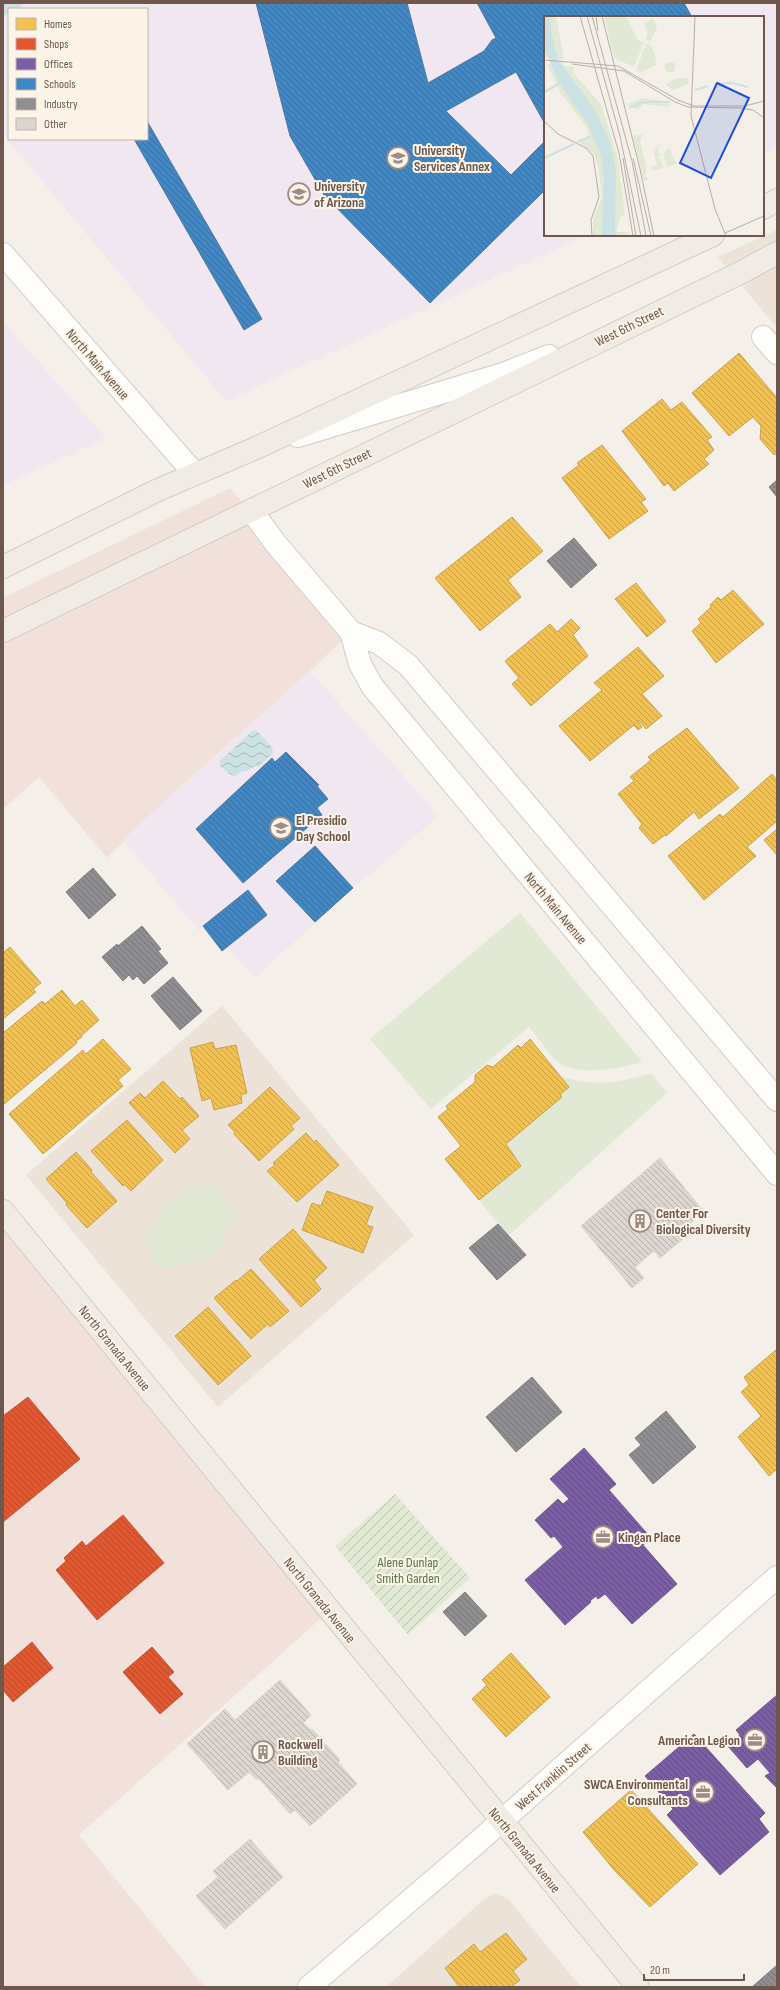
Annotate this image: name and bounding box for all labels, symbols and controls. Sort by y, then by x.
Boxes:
legend [8,8,148,140]
inset map [544,16,764,236]
text: Homes [44,17,72,32]
text: Shops [44,37,69,52]
text: Offices [44,57,73,72]
text: Schools [44,77,76,92]
text: Industry [44,97,78,112]
text: Other [44,117,68,132]
place label: University Services Annex [414,142,490,175]
school or university icon: University Services Annex [385,145,411,171]
place label: University of Arizona [314,178,365,211]
school or university icon: University of Arizona [286,181,312,207]
street label: West 6th Street [592,303,666,350]
street label: North Main Avenue [62,325,133,403]
street label: West 6th Street [300,445,374,492]
place label: El Presidio Day School [296,812,350,845]
school or university icon: El Presidio Day School [268,815,294,841]
street label: North Main Avenue [521,869,591,948]
place label: Center For Biological Diversity [656,1205,751,1238]
building icon: Center For Biological Diversity [627,1208,653,1234]
street label: North Granada Avenue [75,1302,154,1394]
office icon: Kingan Place [590,1524,616,1550]
place label: Kingan Place [618,1529,681,1546]
street label: North Granada Avenue [280,1554,359,1646]
park label: Alene Dunlap Smith Garden [376,1554,440,1587]
office icon: American Legion [742,1727,768,1753]
place label: American Legion [657,1732,740,1749]
place label: Rockwell Building [278,1736,323,1769]
building icon: Rockwell Building [250,1739,276,1765]
street label: West Franklin Street [512,1739,595,1814]
place label: SWCA Environmental Consultants [584,1776,688,1809]
office icon: SWCA Environmental Consultants [690,1779,716,1805]
street label: North Granada Avenue [485,1804,564,1896]
scale bar [644,1956,744,1982]
text: 20 m [650,1963,670,1978]

